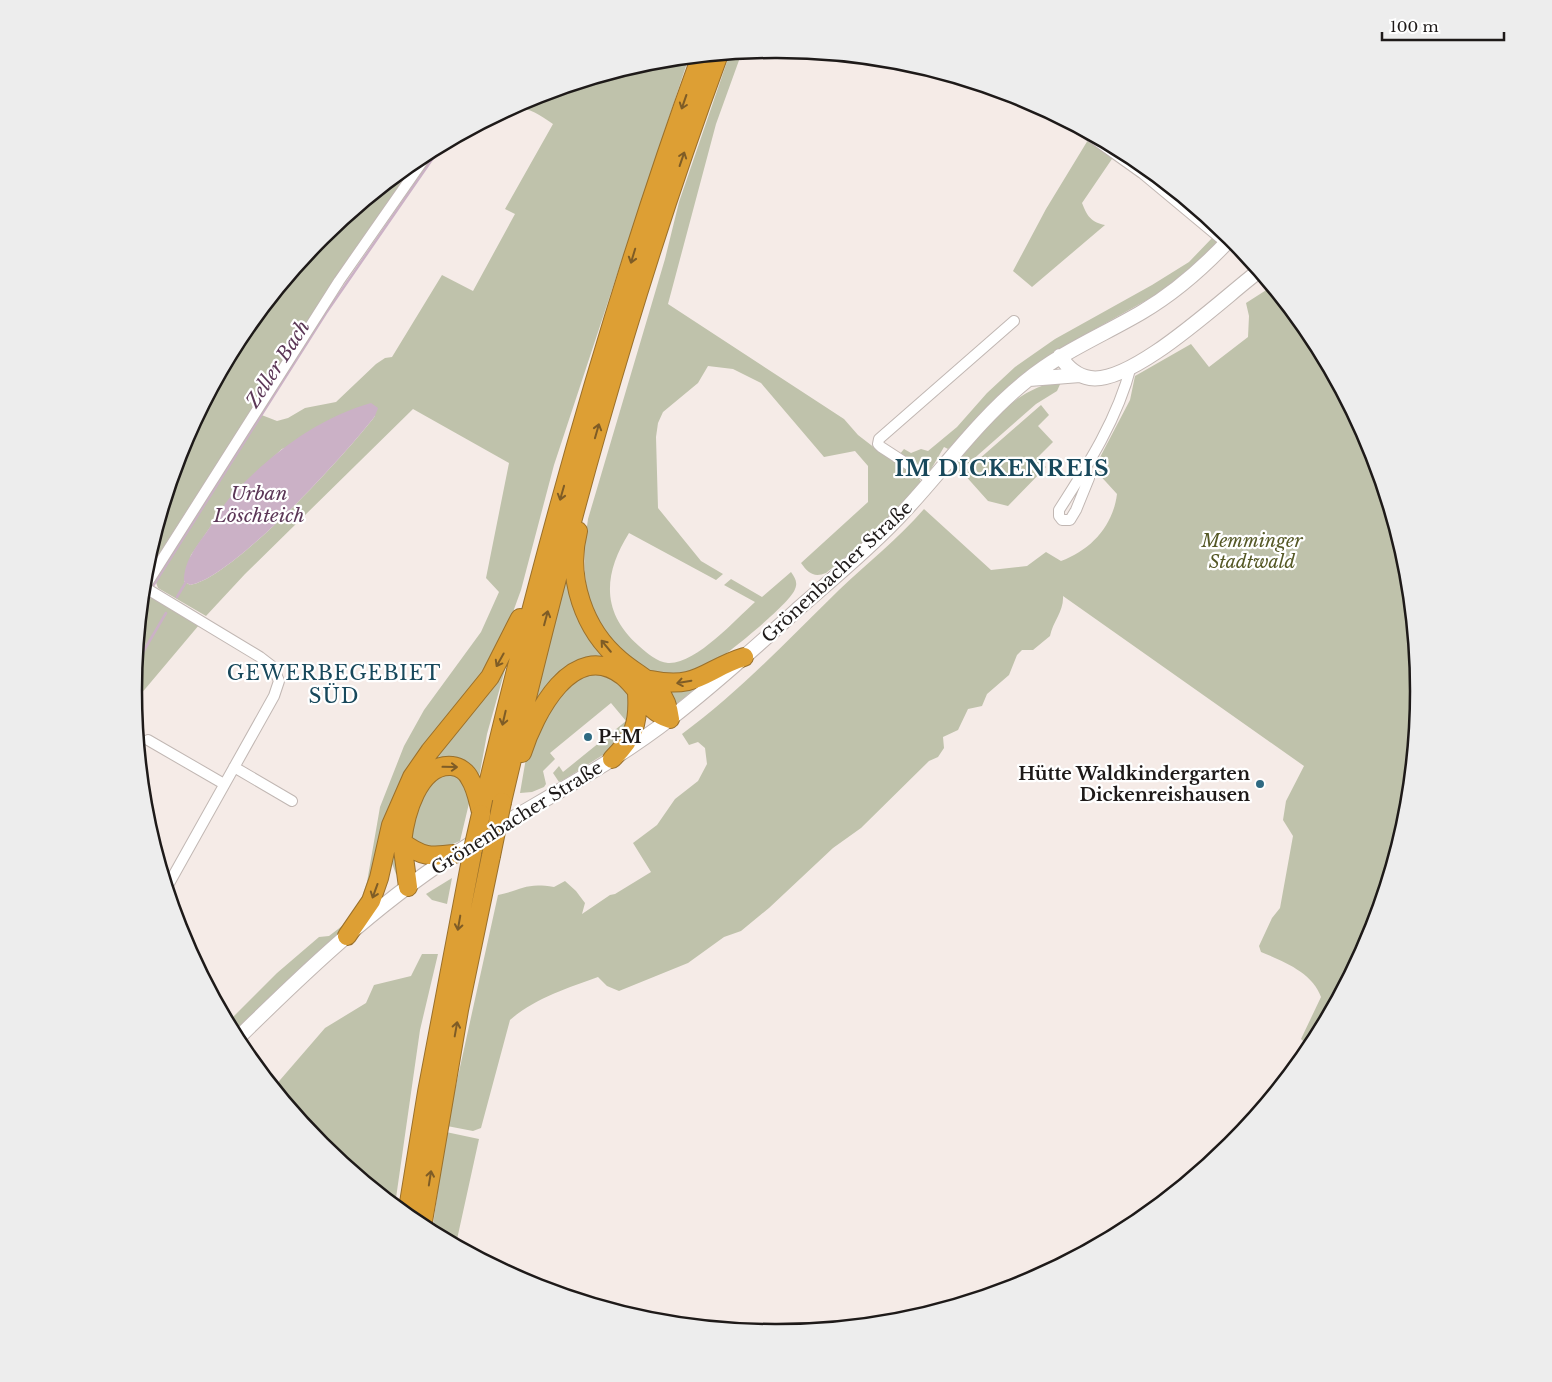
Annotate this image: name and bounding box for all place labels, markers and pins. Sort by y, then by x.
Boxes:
place label: P+M [598,726,642,748]
marker: P+M [582,731,594,743]
place label: Hütte Waldkindergarten Dickenreishausen [1018,763,1250,806]
marker: Hütte Waldkindergarten Dickenreishausen [1254,778,1266,790]

